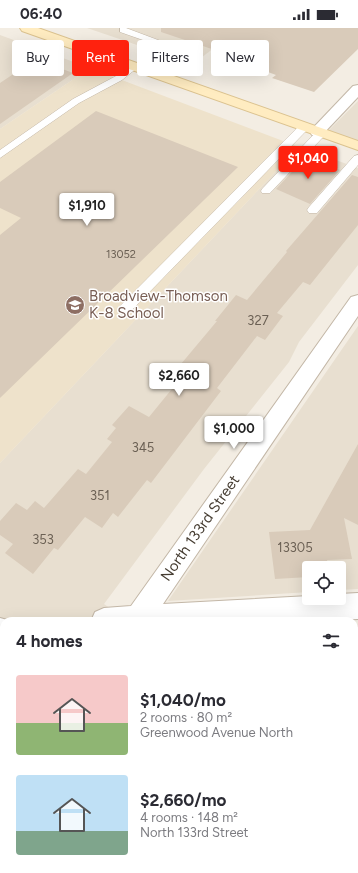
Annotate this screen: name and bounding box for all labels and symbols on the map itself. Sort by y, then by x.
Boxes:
pin: $1,040 [275,146,341,180]
pin: $1,910 [54,193,120,227]
house number: 13052 [106,248,136,261]
place label: Broadview-Thomson K-8 School [89,287,228,322]
school or university icon: Broadview-Thomson K-8 School [64,294,86,316]
house number: 327 [247,313,269,328]
pin: $2,660 [146,363,212,397]
pin: $1,000 [201,416,267,450]
house number: 345 [132,440,154,455]
street label: North 133rd Street [157,471,243,584]
house number: 351 [90,488,110,503]
house number: 353 [32,532,54,547]
house number: 13305 [277,540,313,555]

